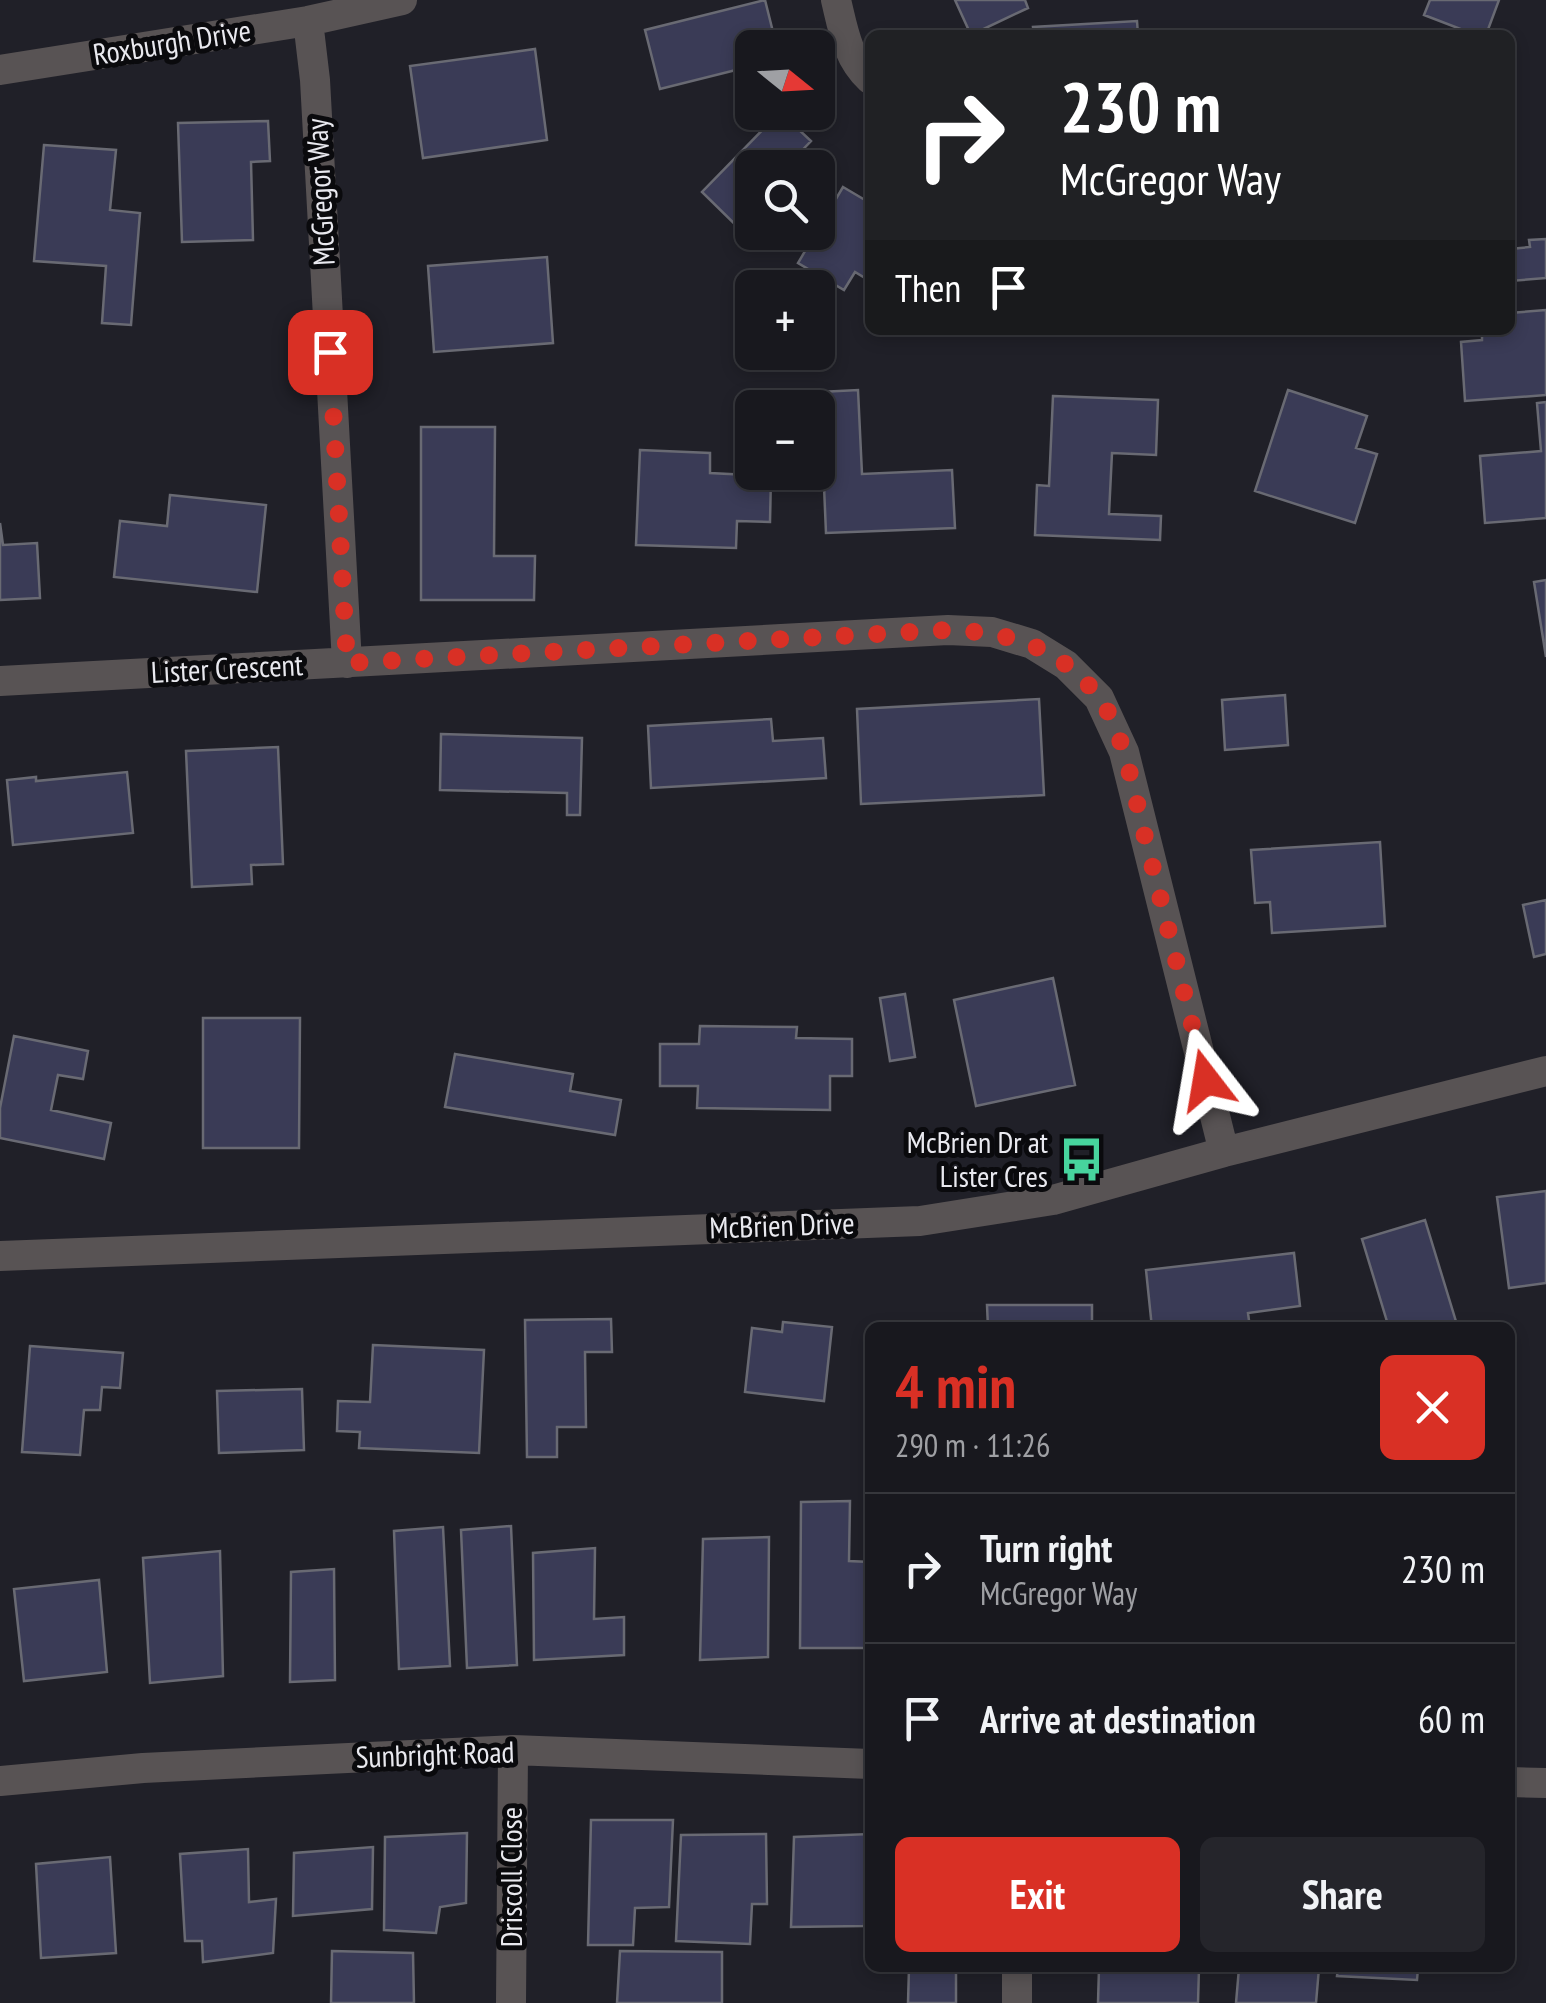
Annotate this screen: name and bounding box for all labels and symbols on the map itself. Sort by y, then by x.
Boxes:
street label: Roxburgh Drive [90,10,253,73]
north arrow [735,30,835,130]
street label: McGregor Way [296,117,343,267]
pin [288,310,373,395]
street label: Lister Crescent [150,644,305,691]
position arrow [1154,1028,1258,1132]
place label: McBrien Dr at Lister Cres [907,1122,1049,1195]
bus stop icon: McBrien Dr at Lister Cres [1057,1136,1105,1184]
street label: McBrien Drive [709,1202,855,1247]
street label: Sunbright Road [355,1731,515,1776]
street label: Driscoll Close [491,1807,530,1947]

